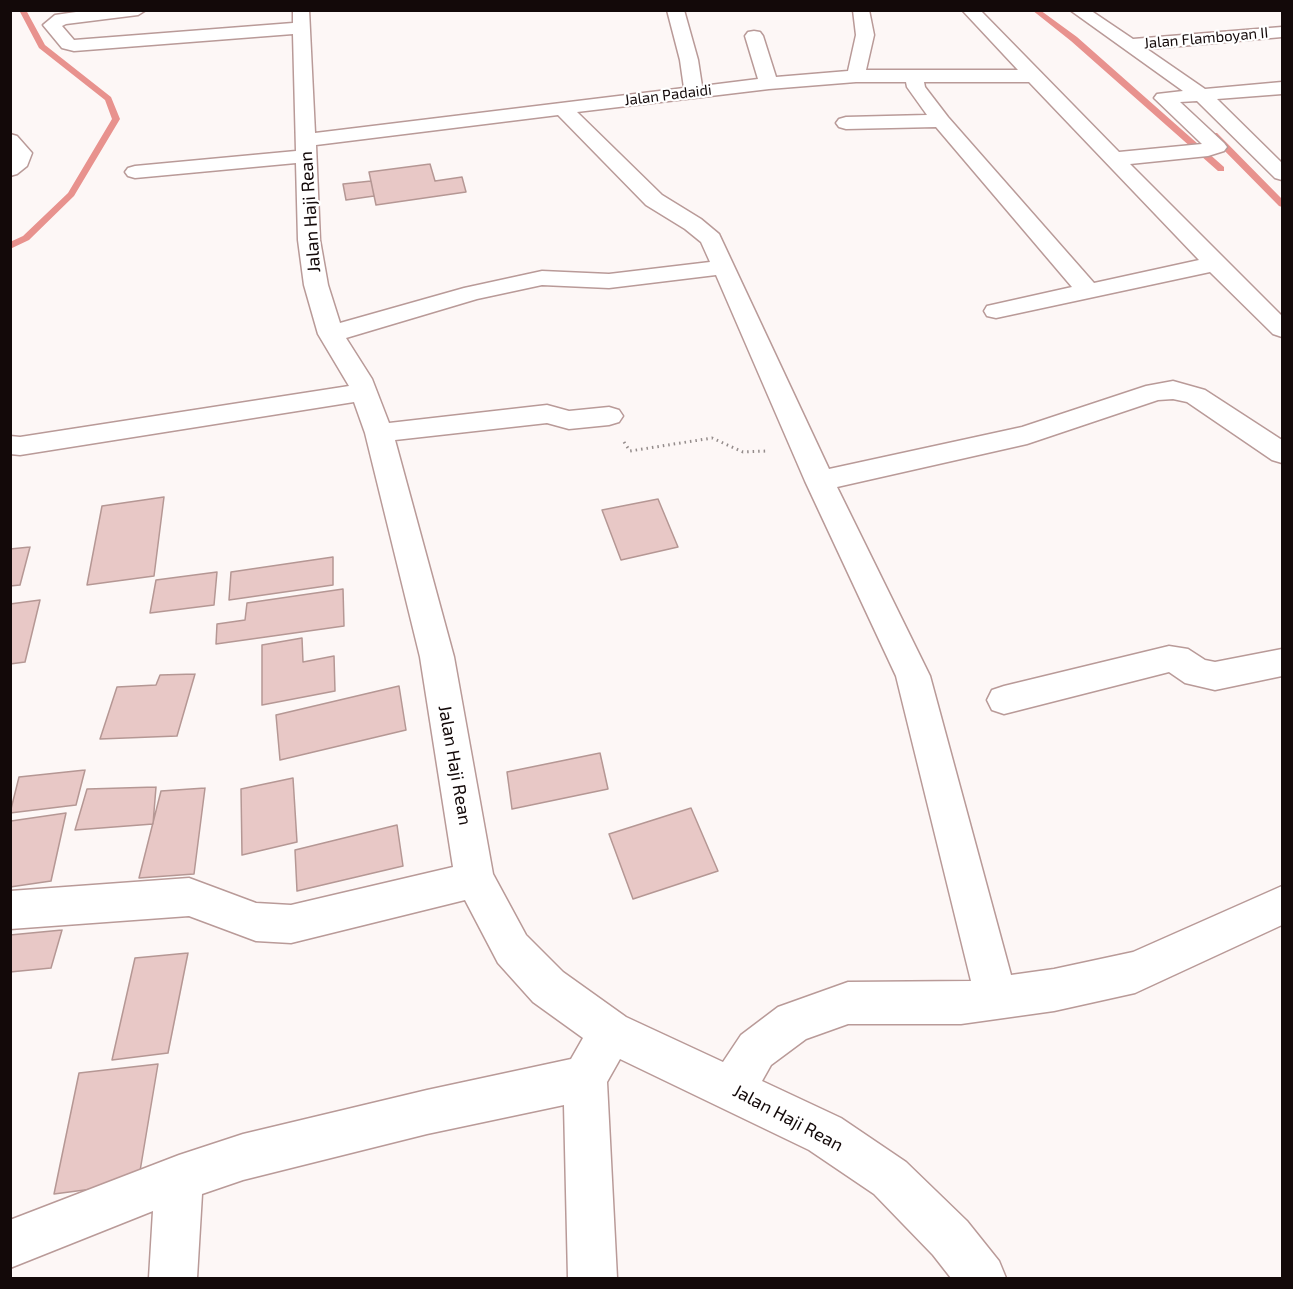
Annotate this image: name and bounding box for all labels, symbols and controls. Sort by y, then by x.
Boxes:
street label: Jalan Flamboyan II [1143,24,1269,52]
street label: Jalan Padaidi [623,81,713,109]
street label: Jalan Haji Rean [295,151,325,273]
street label: Jalan Haji Rean [434,703,476,827]
street label: Jalan Haji Rean [729,1080,847,1156]

